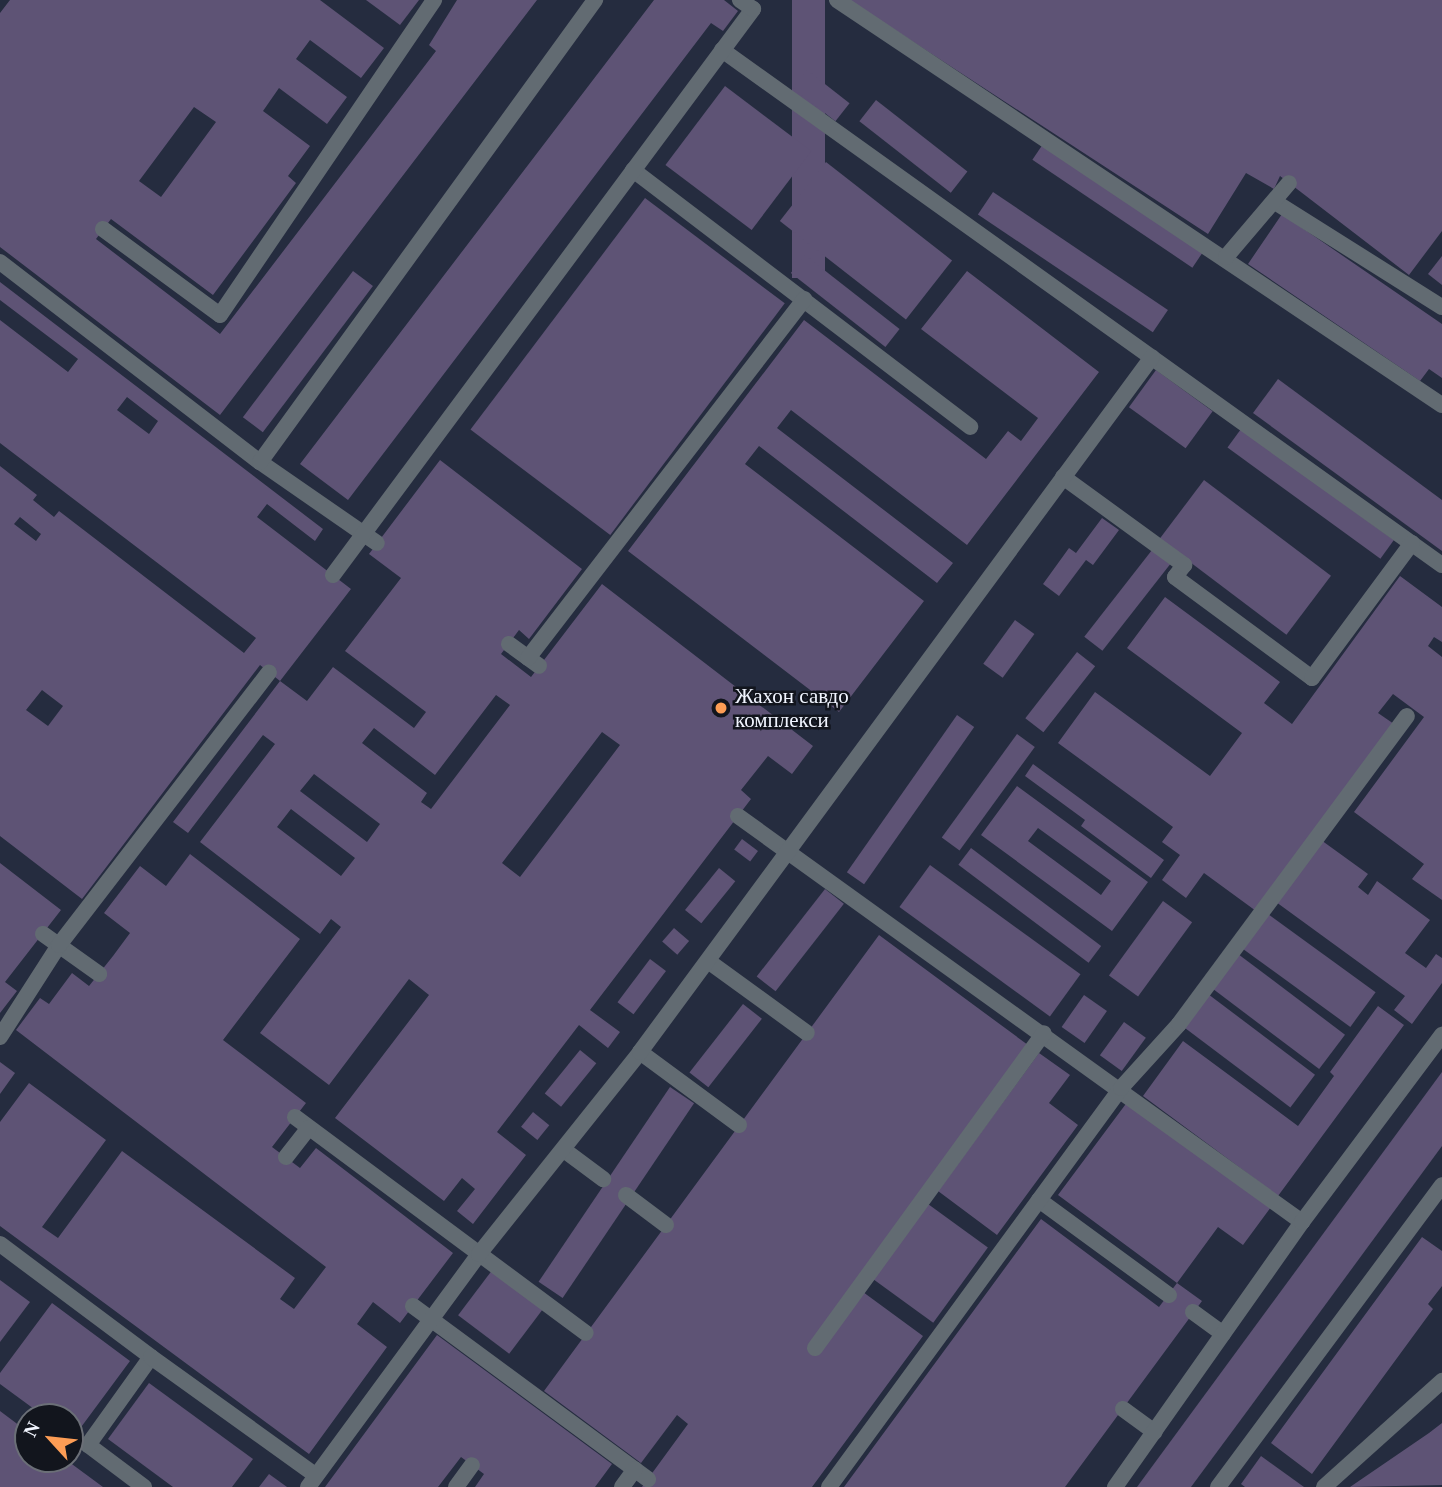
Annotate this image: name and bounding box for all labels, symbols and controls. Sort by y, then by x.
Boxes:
place label: Жахон савдо комплекси [735,683,849,733]
marker: Жахон савдо комплекси [713,700,729,716]
north arrow [14,1403,84,1473]
text: N [19,1418,44,1440]

